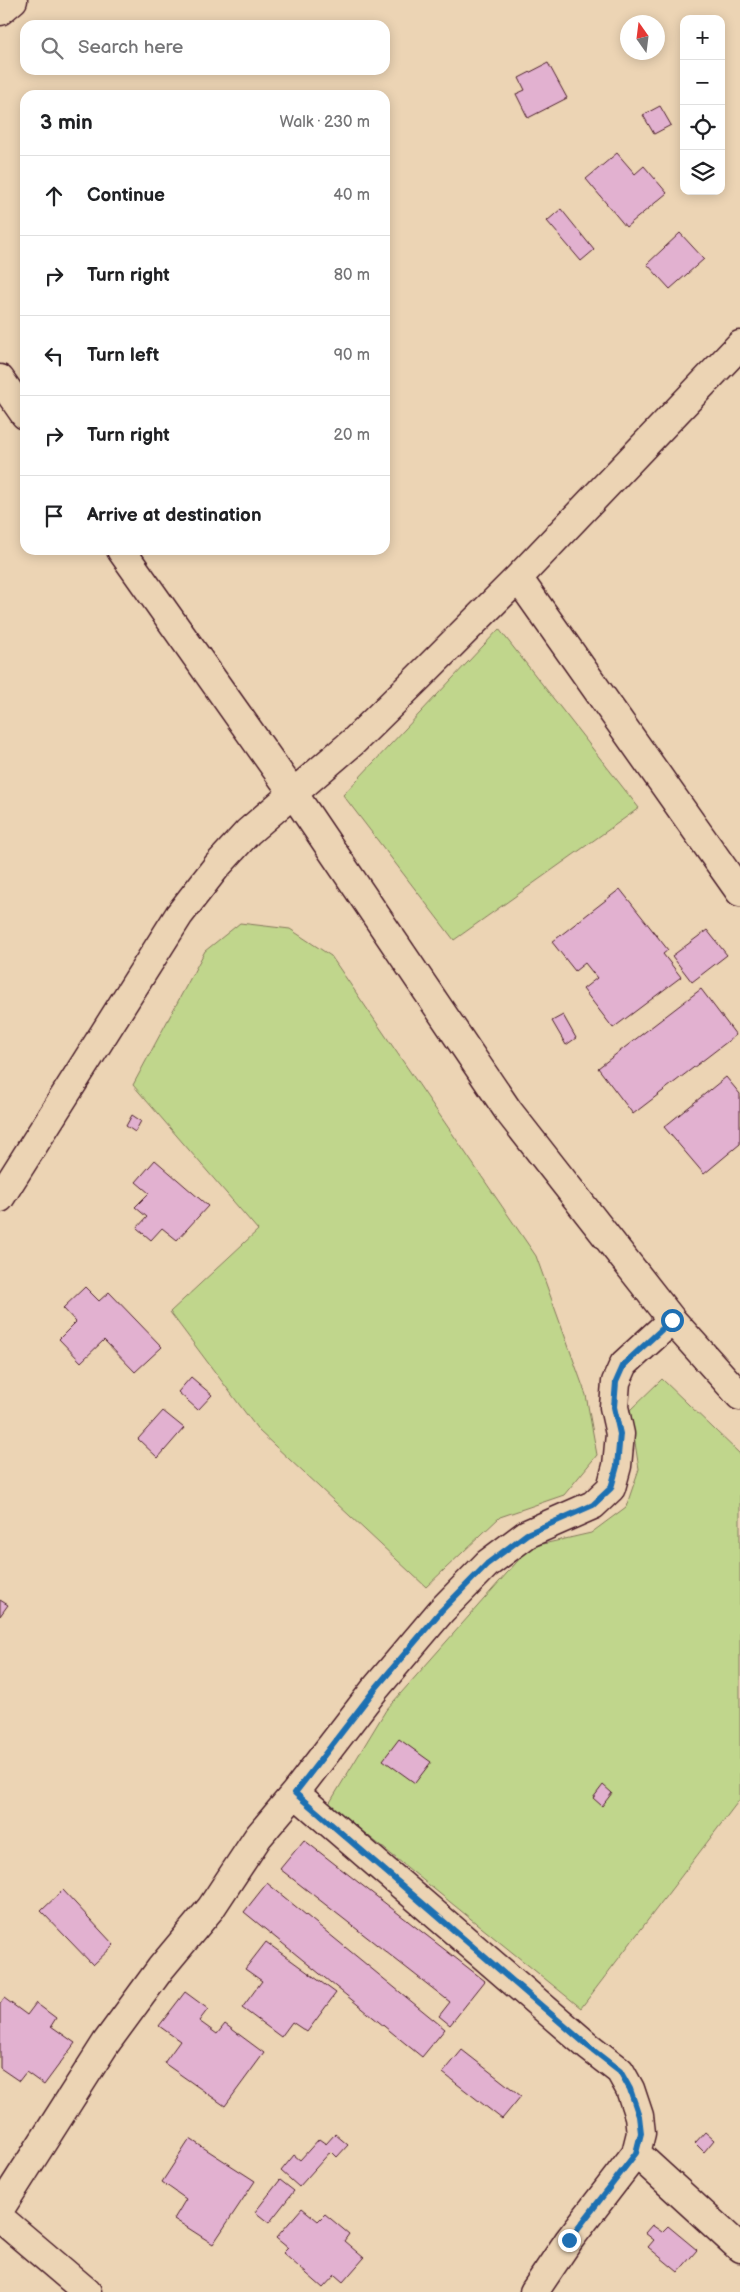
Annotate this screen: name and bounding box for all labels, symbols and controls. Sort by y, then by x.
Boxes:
north arrow [620,15,665,60]
map controls [680,15,725,195]
button: + [680,15,725,60]
search box [20,20,390,75]
icon: search [38,34,66,62]
text: Search here [78,36,183,59]
button: − [680,60,725,105]
button: locate [680,105,725,150]
text: 3 min [40,110,93,135]
text: Walk · 230 m [280,113,370,132]
button: layers [680,150,725,195]
icon: ahead [40,182,68,210]
text: Continue [87,184,165,207]
text: 40 m [333,186,370,205]
icon: right [40,262,68,290]
text: Turn right [87,264,170,287]
text: 80 m [334,266,370,285]
icon: left [40,342,68,370]
text: Turn left [87,344,159,367]
text: 90 m [334,346,370,365]
icon: right [40,422,68,450]
text: Turn right [87,424,170,447]
text: 20 m [334,426,370,445]
icon: arrive [40,502,68,530]
text: Arrive at destination [87,504,262,527]
route start [661,1309,684,1332]
route end [558,2229,581,2252]

